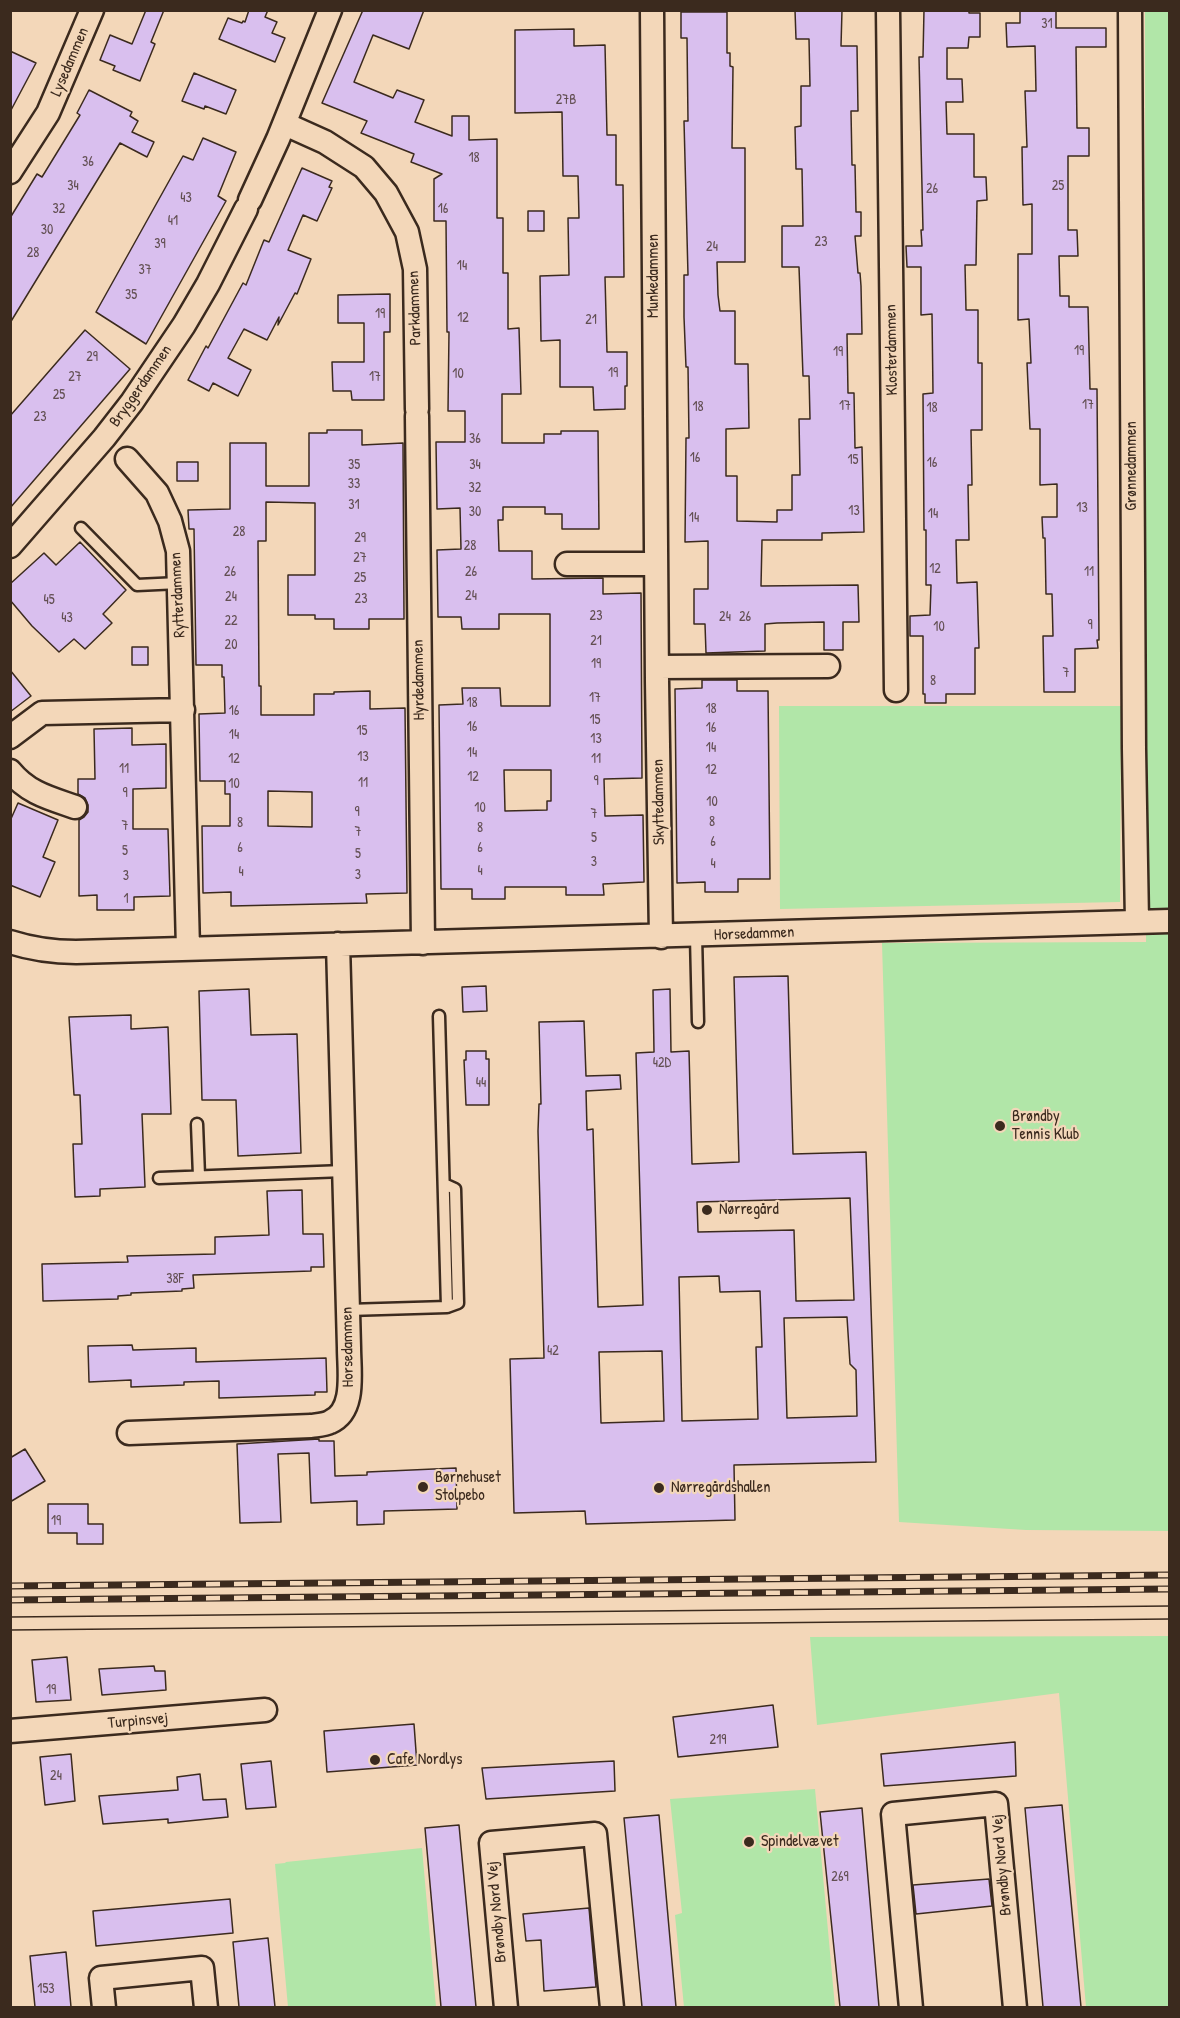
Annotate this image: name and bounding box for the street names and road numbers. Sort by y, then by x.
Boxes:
street label: Lysedammen [47,25,93,99]
street label: Munkedammen [644,234,664,318]
street label: Parkdammen [404,270,426,346]
street label: Klosterdammen [882,304,902,396]
street label: Bryggerdammen [106,341,176,431]
street label: Grønnedammen [1122,421,1142,511]
street label: Rytterdammen [166,552,190,638]
street label: Hyrdedammen [409,639,429,721]
street label: Skyttedammen [649,759,669,845]
street label: Horsedammen [713,923,795,945]
street label: Horsedammen [338,1307,358,1387]
street label: Turpinsvej [107,1709,169,1733]
street label: Brøndby Nord Vej [988,1814,1016,1916]
street label: Brøndby Nord Vej [483,1861,511,1963]

